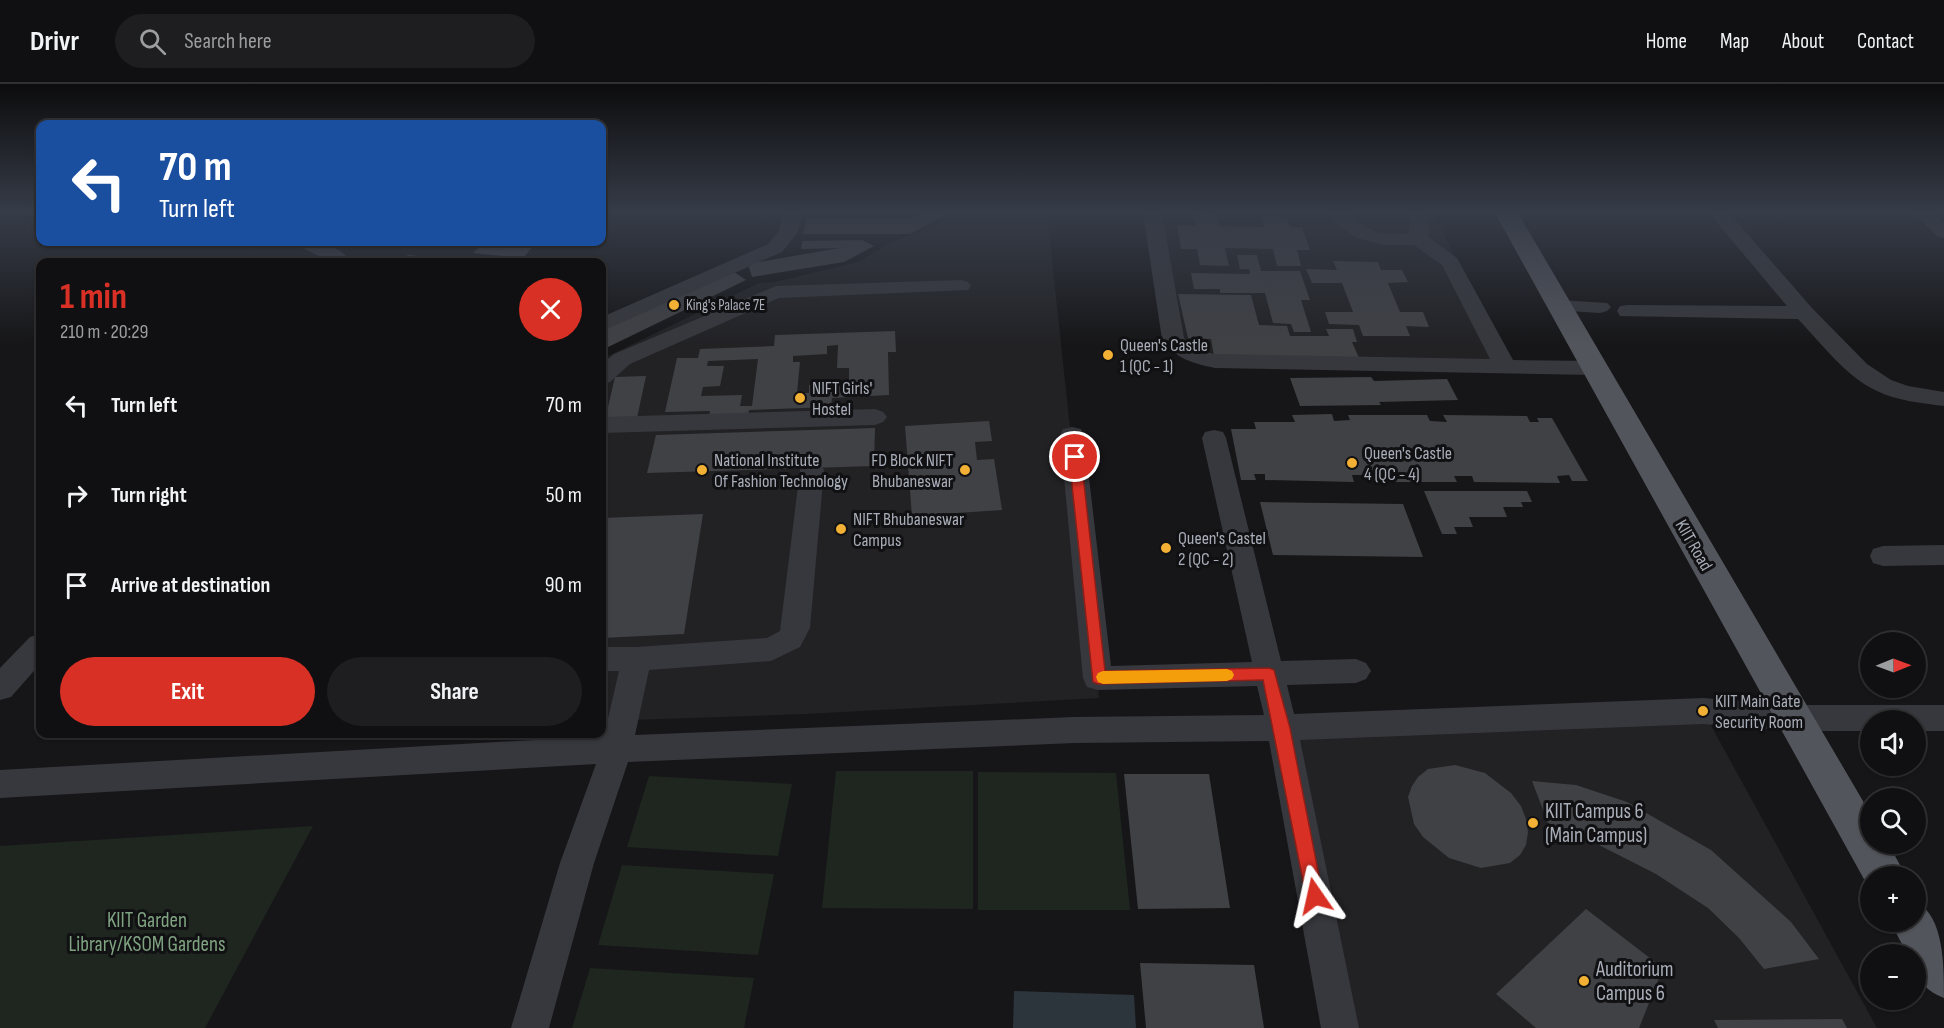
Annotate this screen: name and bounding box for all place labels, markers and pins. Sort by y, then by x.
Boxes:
place label: King's Palace 7E [686,296,765,315]
marker: King's Palace 7E [667,298,681,312]
place label: Queen's Castle 1 (QC - 1) [1120,335,1208,377]
marker: Queen's Castle 1 (QC - 1) [1101,348,1115,362]
place label: NIFT Girls' Hostel [812,378,872,420]
marker: NIFT Girls' Hostel [793,391,807,405]
pin [1049,431,1100,482]
place label: Queen's Castle 4 (QC - 4) [1364,443,1452,485]
place label: National Institute Of Fashion Technology [714,450,848,492]
place label: FD Block NIFT Bhubaneswar [871,450,953,492]
marker: Queen's Castle 4 (QC - 4) [1345,456,1359,470]
marker: National Institute Of Fashion Technology [695,463,709,477]
marker: FD Block NIFT Bhubaneswar [958,463,972,477]
place label: NIFT Bhubaneswar Campus [853,509,964,551]
marker: NIFT Bhubaneswar Campus [834,522,848,536]
place label: Queen's Castel 2 (QC - 2) [1178,528,1266,570]
marker: Queen's Castel 2 (QC - 2) [1159,541,1173,555]
place label: KIIT Main Gate Security Room [1715,691,1803,733]
marker: KIIT Main Gate Security Room [1696,704,1710,718]
place label: KIIT Campus 6 (Main Campus) [1545,799,1647,848]
marker: KIIT Campus 6 (Main Campus) [1526,816,1540,830]
place label: Auditorium Campus 6 [1595,957,1674,1006]
marker: Auditorium Campus 6 [1577,974,1591,988]

